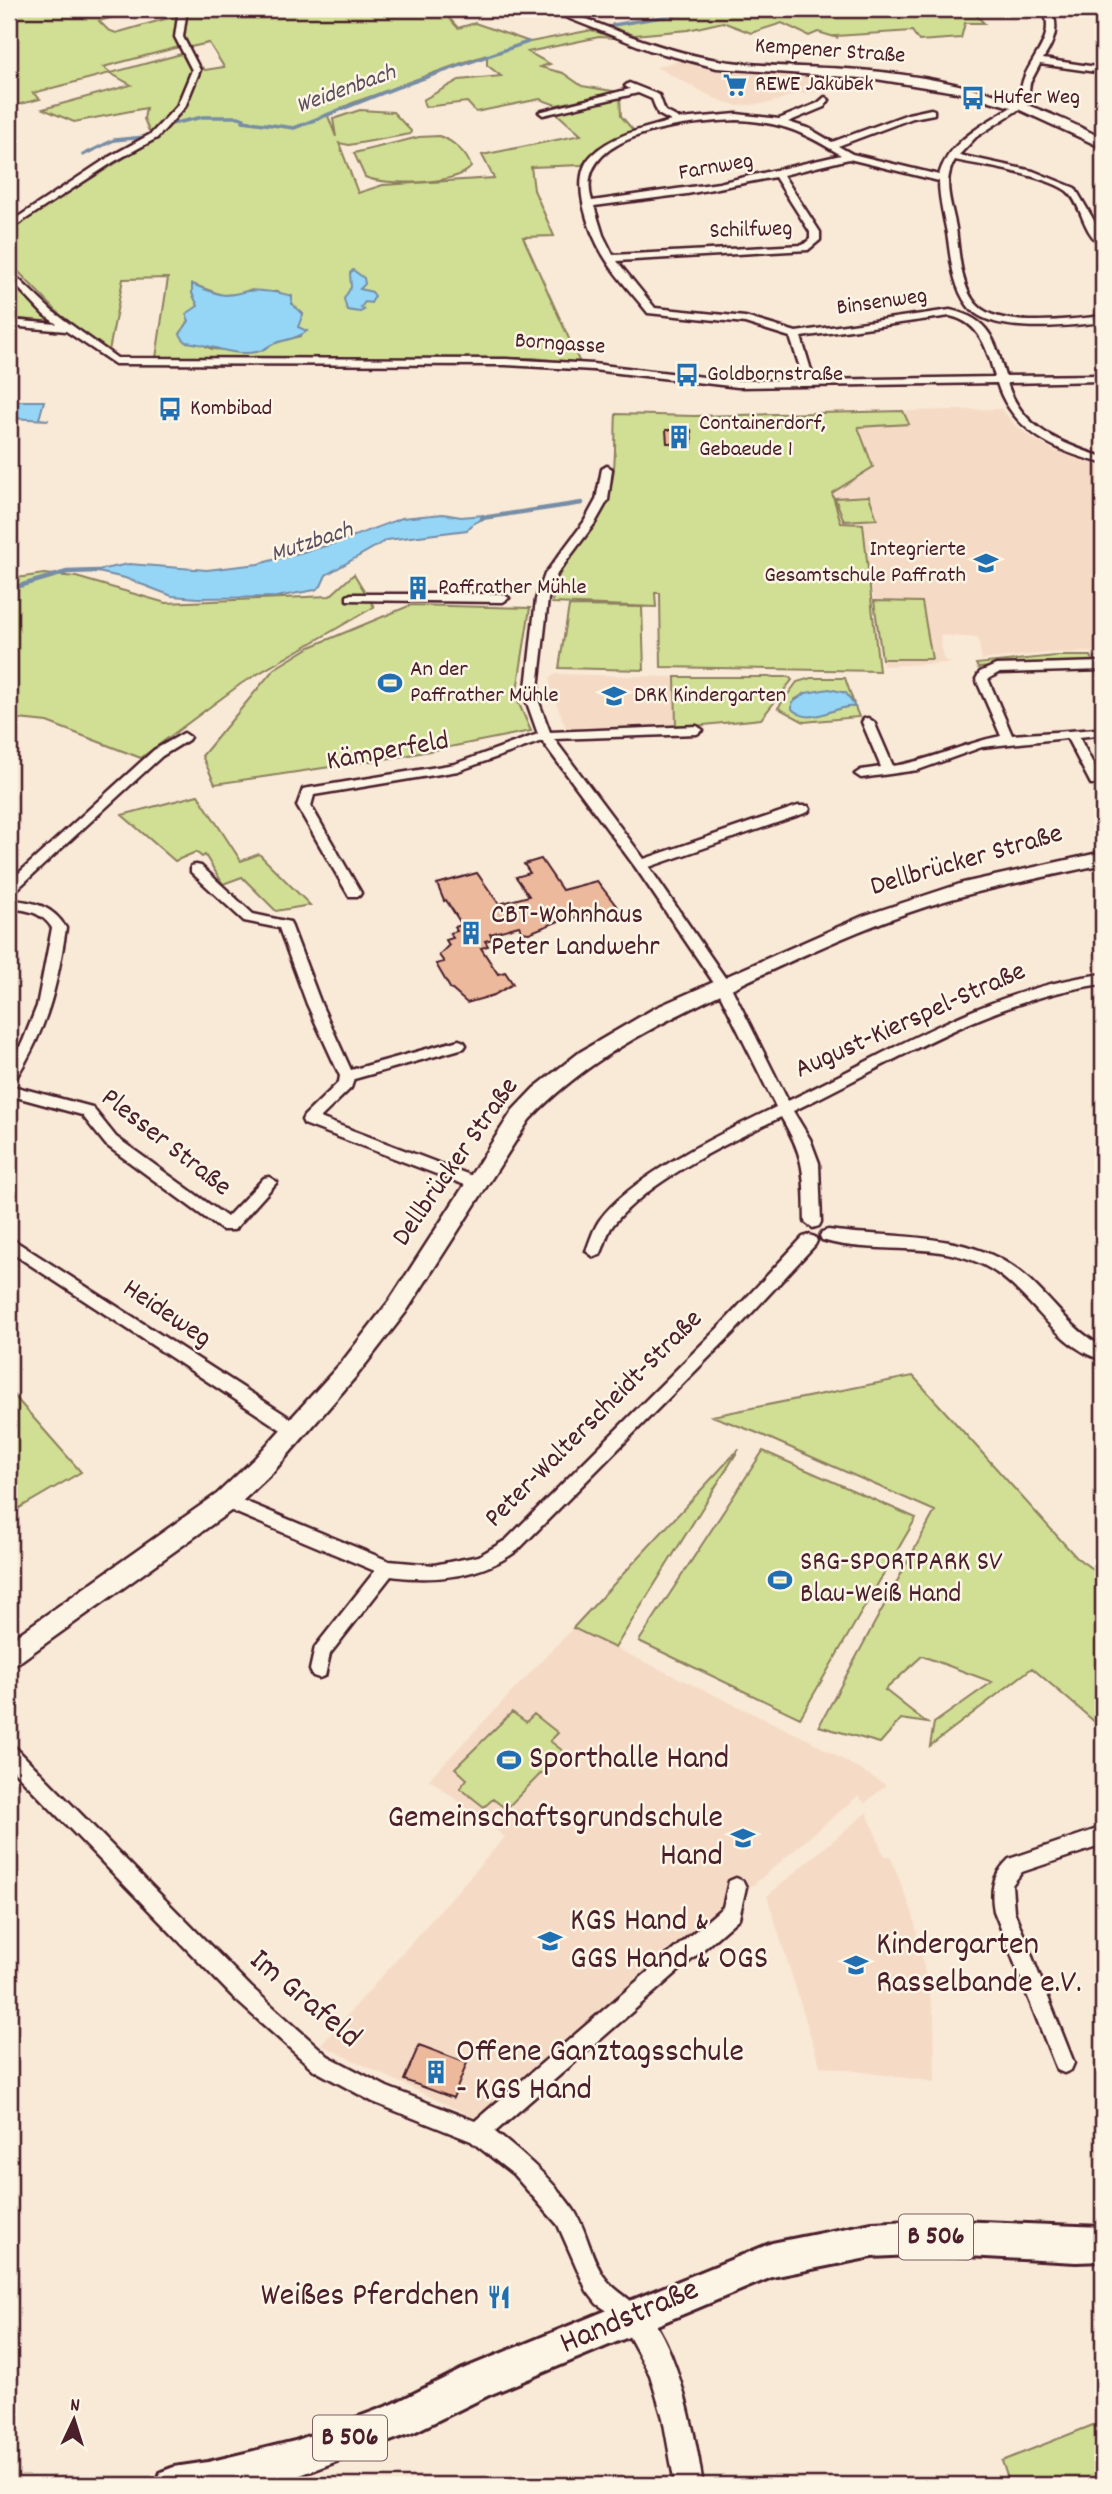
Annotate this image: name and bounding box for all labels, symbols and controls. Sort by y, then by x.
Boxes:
street label: Kempener Straße [754,30,906,74]
water label: Weidenbach [291,56,402,124]
place label: REWE Jakubek [755,69,874,102]
supermarket icon: REWE Jakubek [721,71,749,99]
place label: Hufer Weg [993,82,1080,115]
bus stop icon: Hufer Weg [959,84,987,112]
street label: Farnweg [676,145,756,191]
street label: Schilfweg [709,213,793,249]
street label: Binsenweg [835,280,929,326]
street label: Borngasse [514,325,606,365]
place label: Goldbornstraße [707,359,843,392]
bus stop icon: Goldbornstraße [673,361,701,389]
place label: Kombibad [190,393,272,426]
bus stop icon: Kombibad [156,395,184,423]
place label: Containerdorf, Gebaeude 1 [699,408,826,467]
building icon: Containerdorf, Gebaeude 1 [665,423,693,451]
water label: Mutzbach [266,513,358,572]
place label: Integrierte Gesamtschule Paffrath [764,534,966,593]
school or university icon: Integrierte Gesamtschule Paffrath [972,549,1000,577]
place label: Paffrather Mühle [438,572,587,605]
building icon: Paffrather Mühle [404,574,432,602]
place label: An der Paffrather Mühle [410,654,559,713]
sports icon: An der Paffrather Mühle [376,669,404,697]
place label: DRK Kindergarten [634,680,787,713]
school or university icon: DRK Kindergarten [600,682,628,710]
street label: Kämperfeld [324,723,452,783]
street label: Dellbrücker Straße [866,815,1068,909]
place label: CBT-Wohnhaus Peter Landwehr [491,897,660,969]
building icon: CBT-Wohnhaus Peter Landwehr [457,919,485,947]
street label: August-Kierspel-Straße [789,953,1033,1091]
street label: Dellbrücker Straße [384,1070,530,1256]
street label: Plesser Straße [91,1080,239,1208]
street label: Heideweg [113,1270,219,1360]
street label: Peter-Walterscheidt-Straße [477,1302,713,1538]
place label: SRG-SPORTPARK SV Blau-Weiß Hand [800,1544,1003,1616]
sports icon: SRG-SPORTPARK SV Blau-Weiß Hand [766,1566,794,1594]
place label: Sporthalle Hand [529,1737,729,1784]
sports icon: Sporthalle Hand [495,1746,523,1774]
place label: Gemeinschaftsgrundschule Hand [387,1796,723,1881]
school or university icon: Gemeinschaftsgrundschule Hand [729,1824,757,1852]
place label: KGS Hand & GGS Hand & OGS [570,1899,768,1984]
place label: Kindergarten Rasselbande e.V. [876,1923,1082,2008]
school or university icon: KGS Hand & GGS Hand & OGS [536,1927,564,1955]
street label: Im Grafeld [237,1939,371,2061]
school or university icon: Kindergarten Rasselbande e.V. [842,1951,870,1979]
place label: Offene Ganztagsschule - KGS Hand [456,2030,744,2115]
building icon: Offene Ganztagsschule - KGS Hand [422,2058,450,2086]
road number: B 506 [899,2214,973,2260]
street label: Handstraße [553,2268,707,2368]
place label: Weißes Pferdchen [261,2274,479,2321]
restaurant icon: Weißes Pferdchen [485,2283,513,2311]
north arrow [38,2386,108,2456]
text: N [69,2393,81,2420]
road number: B 506 [313,2416,387,2460]

